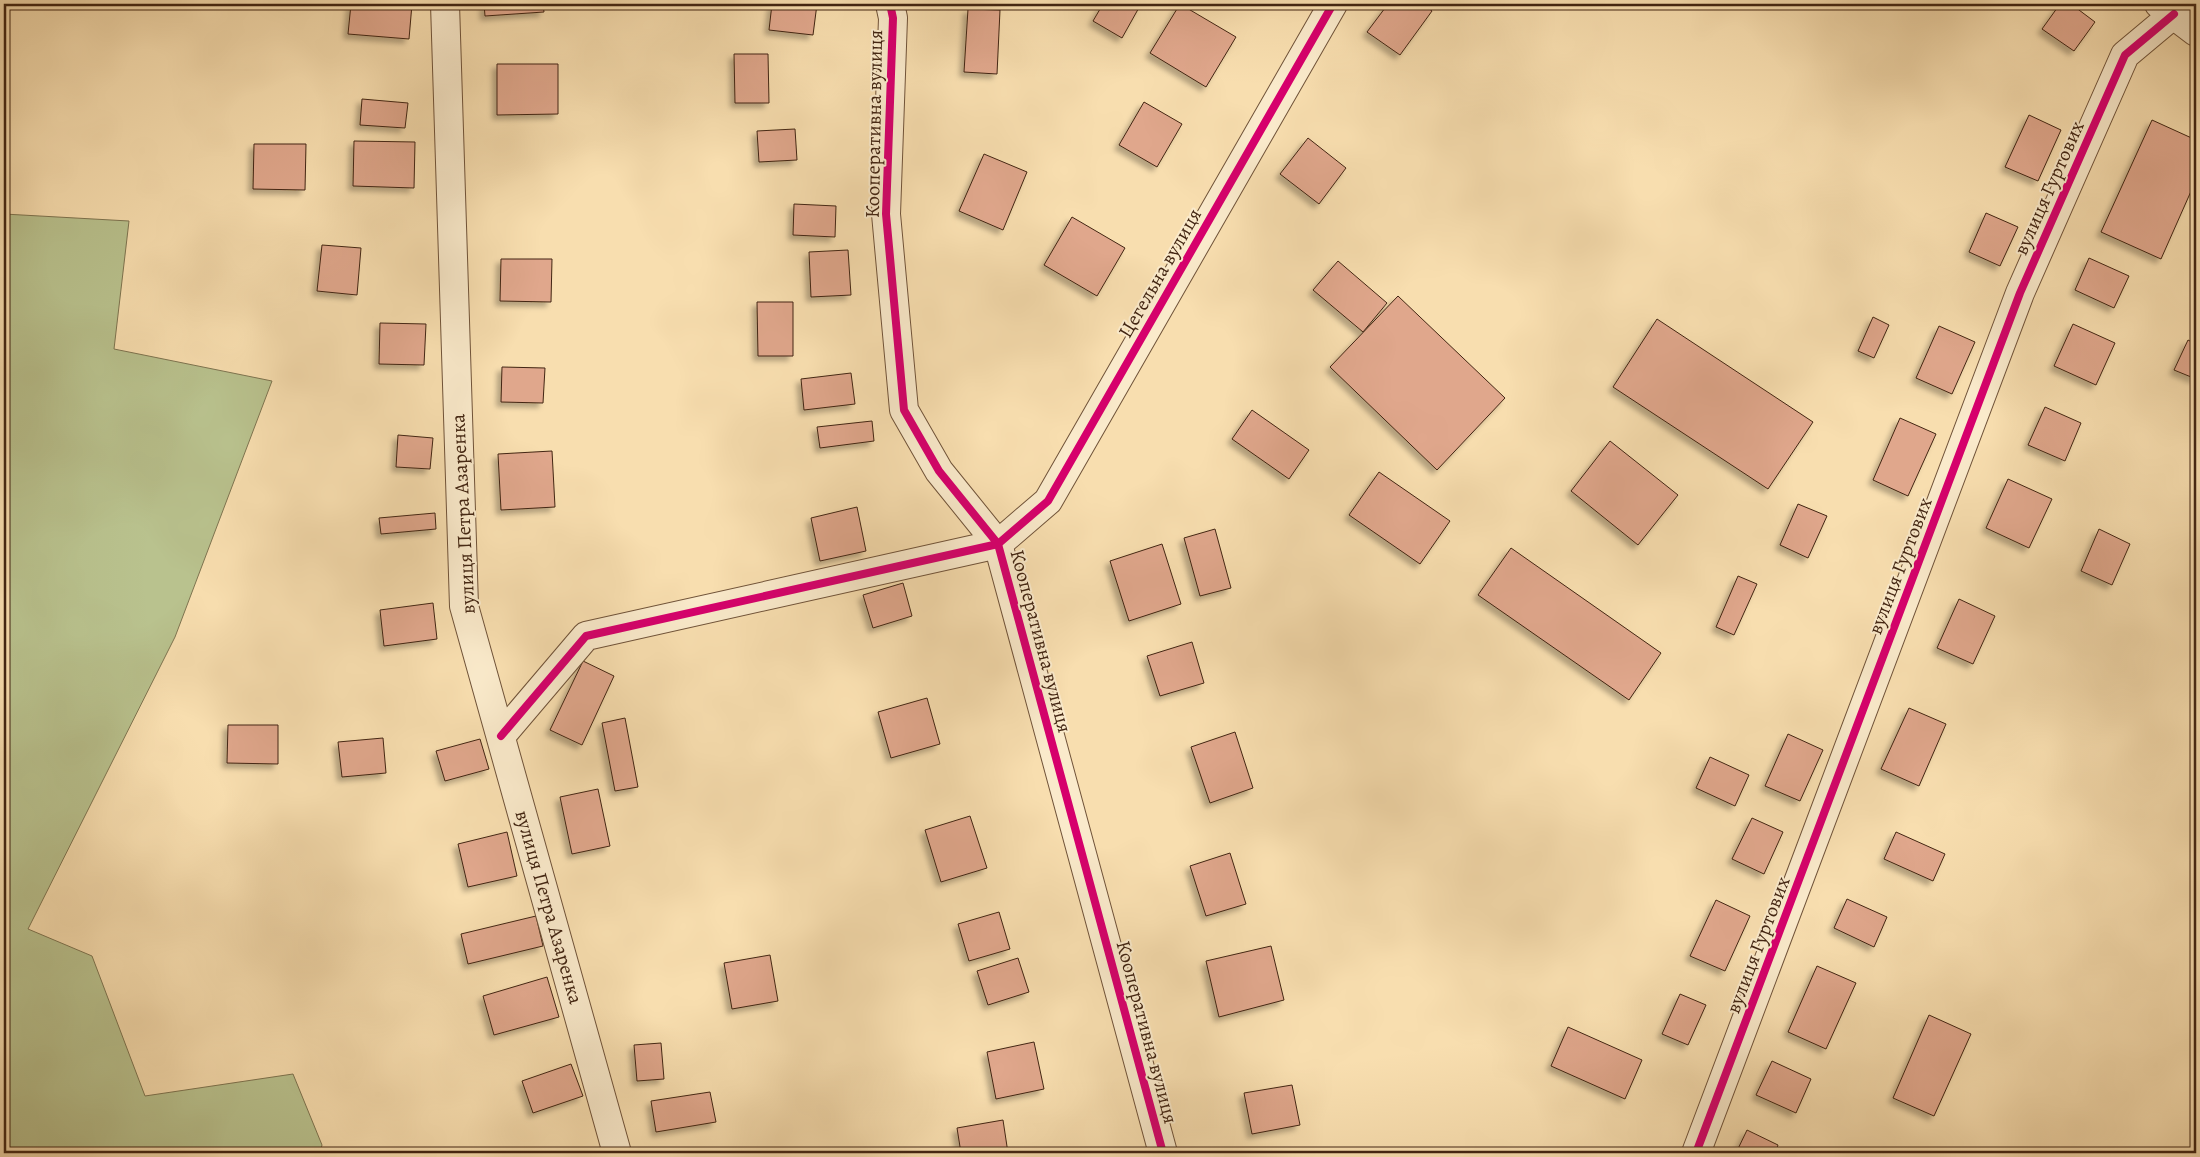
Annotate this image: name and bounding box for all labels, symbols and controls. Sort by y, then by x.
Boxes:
street label: Кооперативна вулиця [859,30,889,218]
street label: вулиця Гуртових [2007,116,2091,259]
street label: Цегельна вулиця [1112,203,1208,343]
street label: вулиця Петра Азаренка [444,412,482,615]
street label: вулиця Гуртових [1862,494,1939,638]
street label: Кооперативна вулиця [1004,546,1078,736]
street label: вулиця Петра Азаренка [508,807,590,1008]
street label: вулиця Гуртових [1720,873,1797,1017]
street label: Кооперативна вулиця [1110,937,1184,1127]

